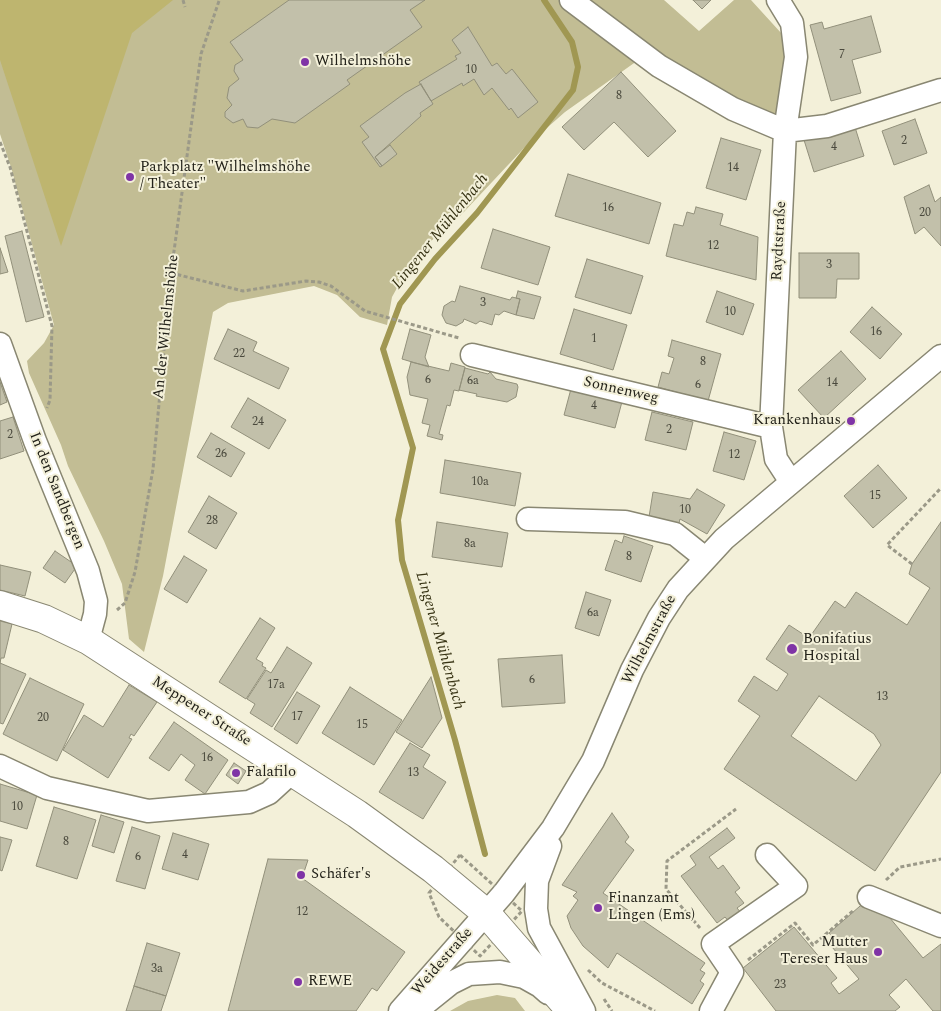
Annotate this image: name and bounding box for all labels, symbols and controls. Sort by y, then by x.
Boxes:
house number: 7 [839,49,845,63]
place label: Wilhelmshöhe [315,53,411,71]
marker: Wilhelmshöhe [299,56,311,68]
house number: 10 [465,64,477,78]
house number: 8 [616,90,622,104]
house number: 2 [901,135,907,149]
house number: 4 [831,141,837,155]
place label: Parkplatz "Wilhelmshöhe / Theater" [140,159,310,194]
house number: 14 [727,162,739,176]
marker: Parkplatz "Wilhelmshöhe / Theater" [124,171,136,183]
water label: Lingener Mühlenbach [389,171,493,293]
street label: Raydtstraße [769,201,791,281]
house number: 16 [602,202,614,216]
house number: 20 [919,207,931,221]
house number: 12 [707,240,719,254]
street label: An der Wilhelmshöhe [150,254,184,400]
house number: 3 [826,259,832,273]
house number: 3 [480,297,486,311]
house number: 10 [724,306,736,320]
house number: 16 [870,326,882,340]
house number: 1 [591,333,597,347]
house number: 22 [233,348,245,362]
house number: 8 [700,356,706,370]
house number: 6 [425,374,431,388]
street label: Sonnenweg [582,374,660,408]
house number: 6a [467,375,479,389]
house number: 14 [826,377,838,391]
house number: 6 [695,379,701,393]
house number: 4 [591,400,597,414]
place label: Krankenhaus [753,412,841,430]
marker: Krankenhaus [845,415,857,427]
house number: 24 [252,416,264,430]
house number: 2 [666,424,672,438]
house number: 2 [7,429,13,443]
street label: In den Sandbergen [24,430,88,552]
house number: 26 [215,448,227,462]
house number: 12 [728,449,740,463]
house number: 10a [471,476,489,490]
house number: 15 [869,490,881,504]
house number: 10 [679,504,691,518]
house number: 28 [206,515,218,529]
house number: 8a [464,538,476,552]
house number: 8 [626,551,632,565]
water label: Lingener Mühlenbach [410,570,468,712]
street label: Wilhelmstraße [619,592,681,688]
house number: 6a [587,607,599,621]
place label: Bonifatius Hospital [803,631,872,666]
marker: Bonifatius Hospital [785,642,799,656]
street label: Meppener Straße [148,673,254,751]
house number: 6 [529,674,535,688]
house number: 17a [267,679,285,693]
house number: 13 [876,691,888,705]
house number: 17 [291,711,303,725]
house number: 20 [37,712,49,726]
house number: 15 [356,719,368,733]
house number: 16 [201,752,213,766]
place label: Falafilo [246,764,296,782]
marker: Falafilo [230,767,242,779]
house number: 13 [407,767,419,781]
house number: 10 [11,801,23,815]
house number: 8 [63,836,69,850]
house number: 4 [182,849,188,863]
house number: 6 [135,851,141,865]
place label: Schäfer's [311,866,371,884]
marker: Schäfer's [295,869,307,881]
place label: Finanzamt Lingen (Ems) [608,890,695,925]
marker: Finanzamt Lingen (Ems) [592,902,604,914]
house number: 12 [296,906,308,920]
street label: Weidestraße [409,925,477,999]
place label: Mutter Tereser Haus [780,934,868,969]
marker: Mutter Tereser Haus [872,946,884,958]
house number: 3a [151,963,163,977]
place label: REWE [308,973,352,991]
marker: REWE [292,976,304,988]
house number: 23 [774,979,786,993]

